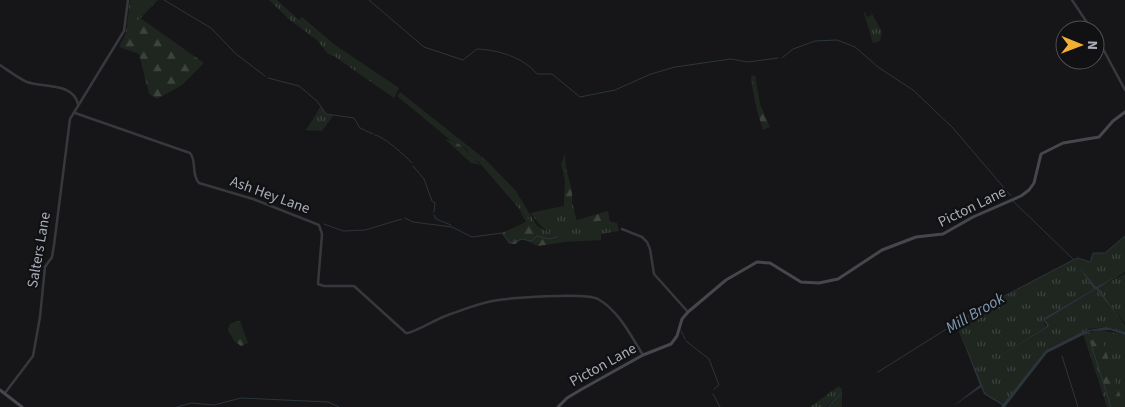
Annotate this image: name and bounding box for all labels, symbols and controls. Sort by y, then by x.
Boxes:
north arrow [1055,20,1105,70]
text: N [1082,40,1102,50]
street label: Ash Hey Lane [227,171,313,219]
street label: Picton Lane [934,181,1010,233]
street label: Salters Lane [22,210,56,290]
water label: Mill Brook [941,287,1009,339]
street label: Picton Lane [566,338,640,392]

